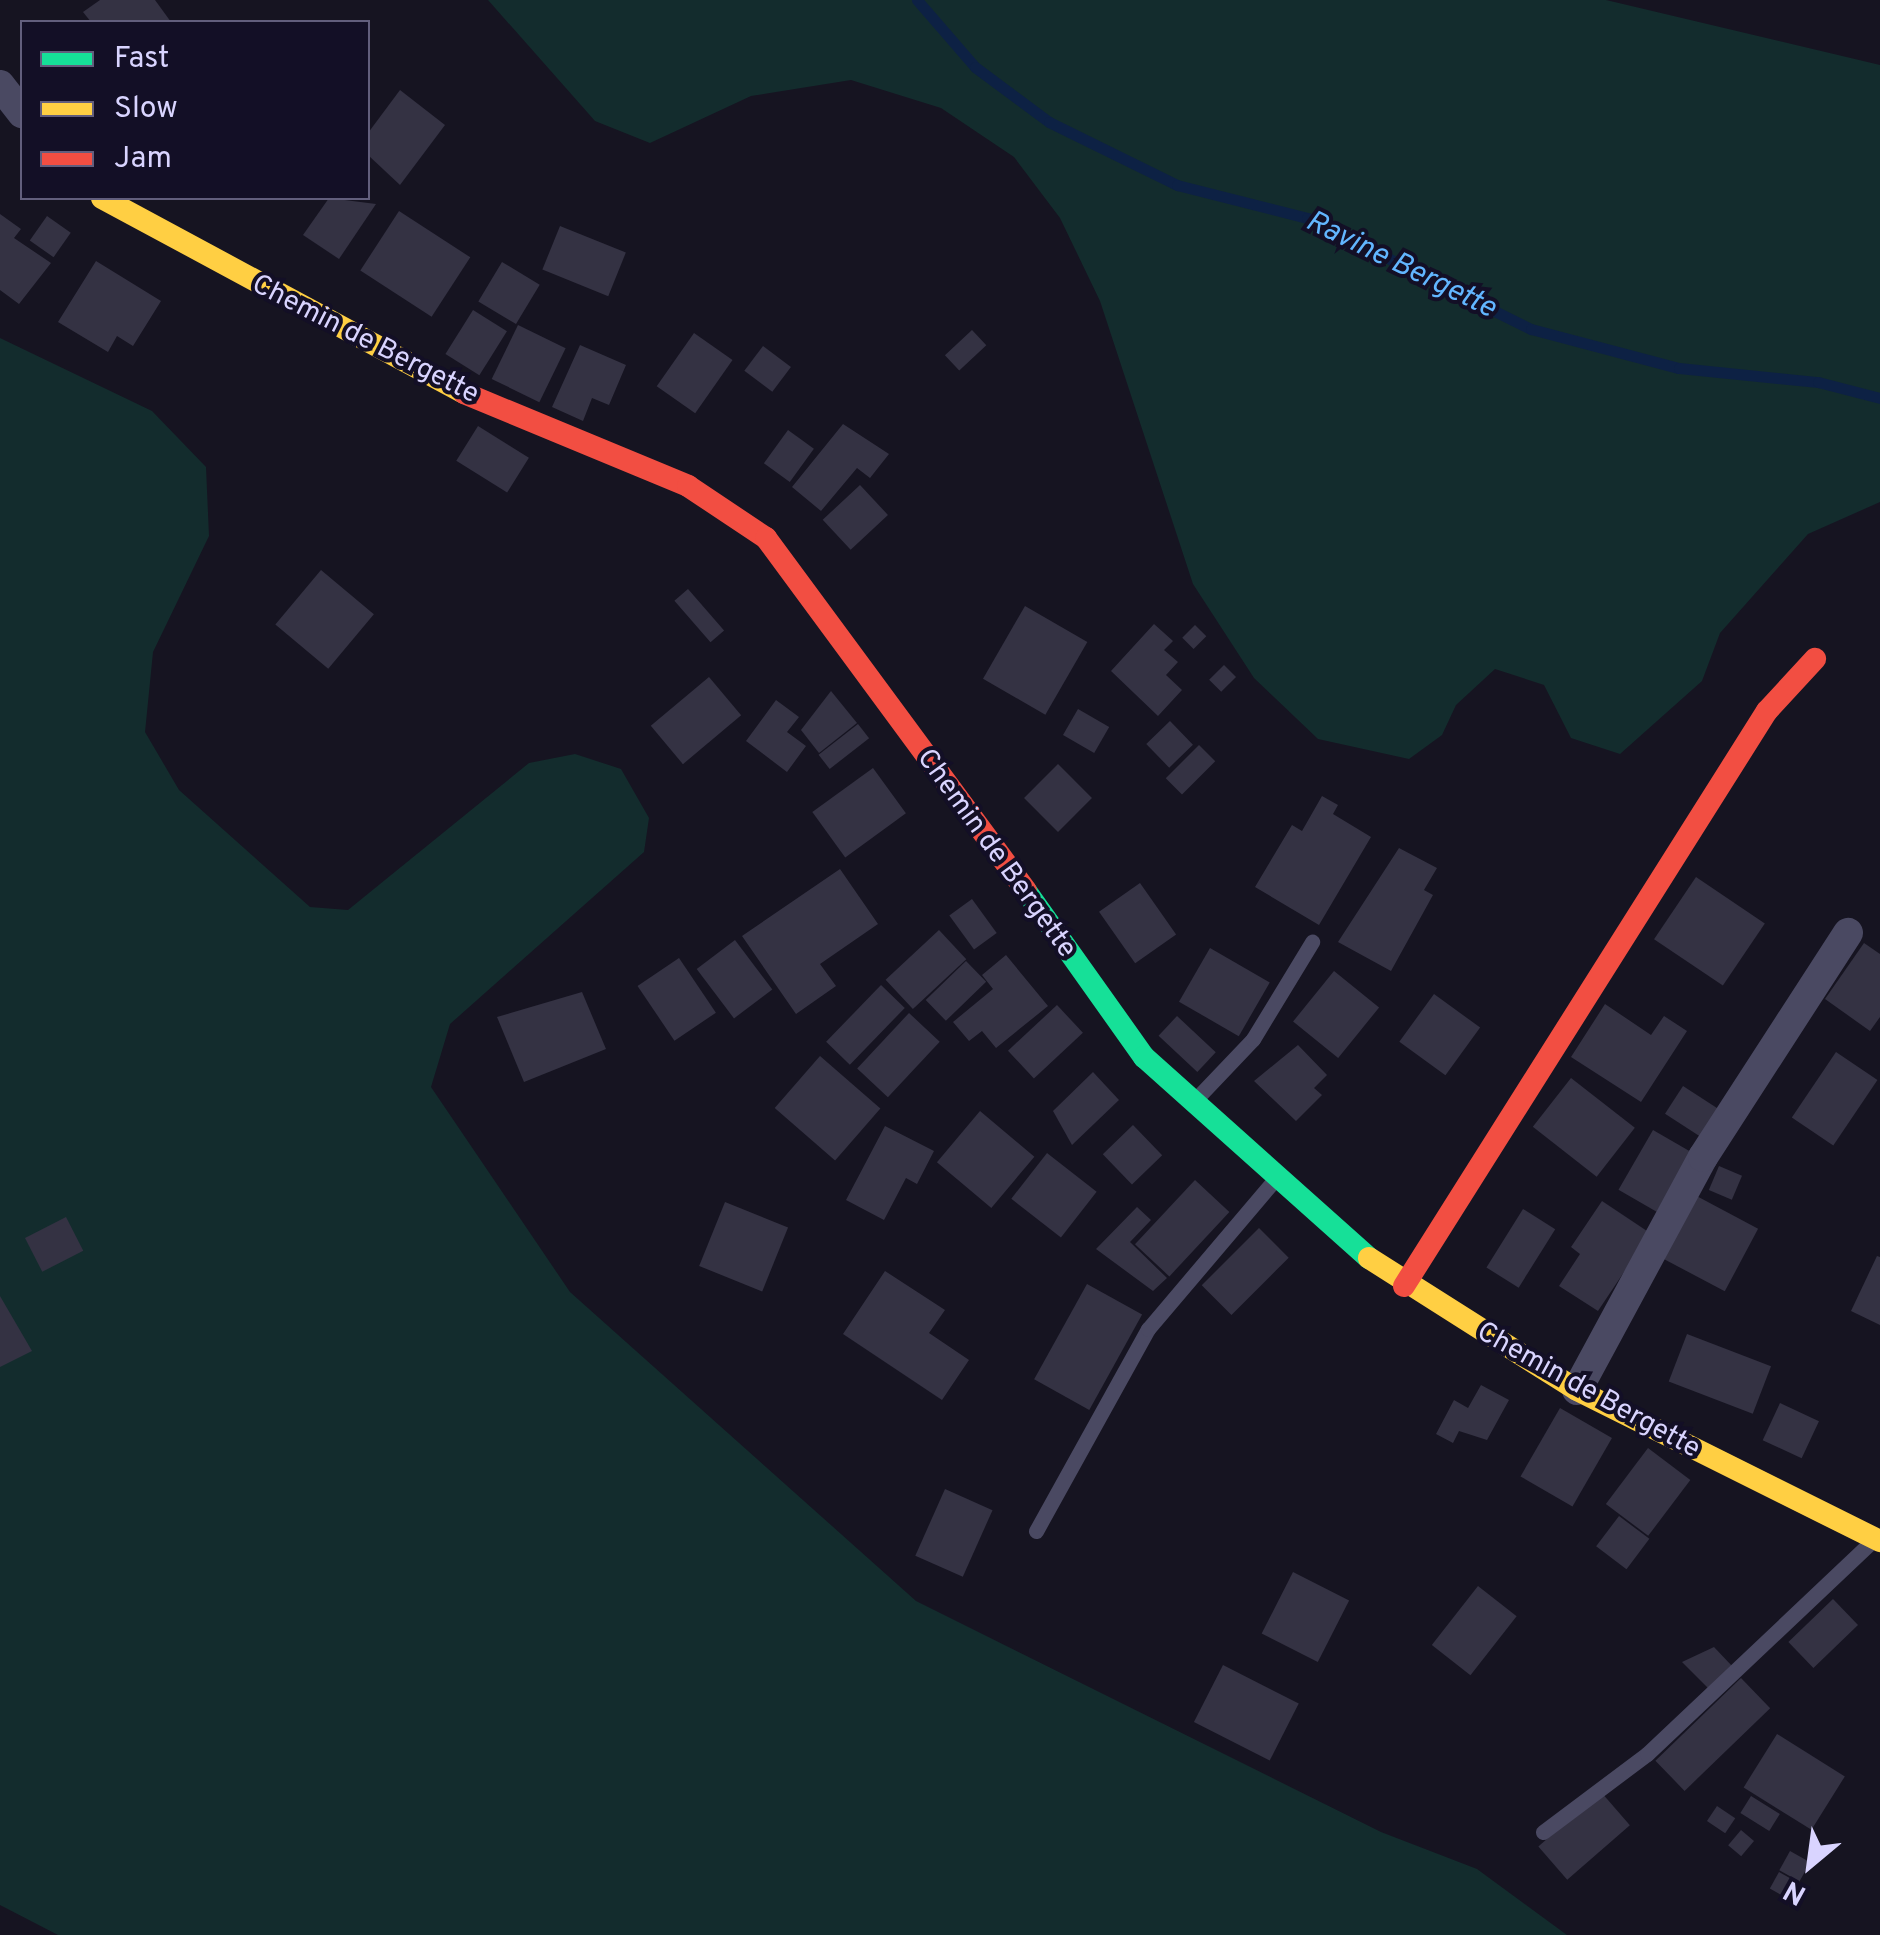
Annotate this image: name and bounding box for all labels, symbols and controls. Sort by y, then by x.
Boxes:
legend [20,20,370,200]
text: Fast [114,41,169,78]
text: Slow [114,91,178,128]
text: Jam [114,141,172,178]
water label: Ravine Bergette [1299,204,1501,328]
street label: Chemin de Bergette [246,268,484,412]
street label: Chemin de Bergette [909,743,1083,965]
street label: Chemin de Bergette [1470,1316,1706,1466]
north arrow [1760,1815,1860,1915]
text: N [1778,1871,1813,1912]

